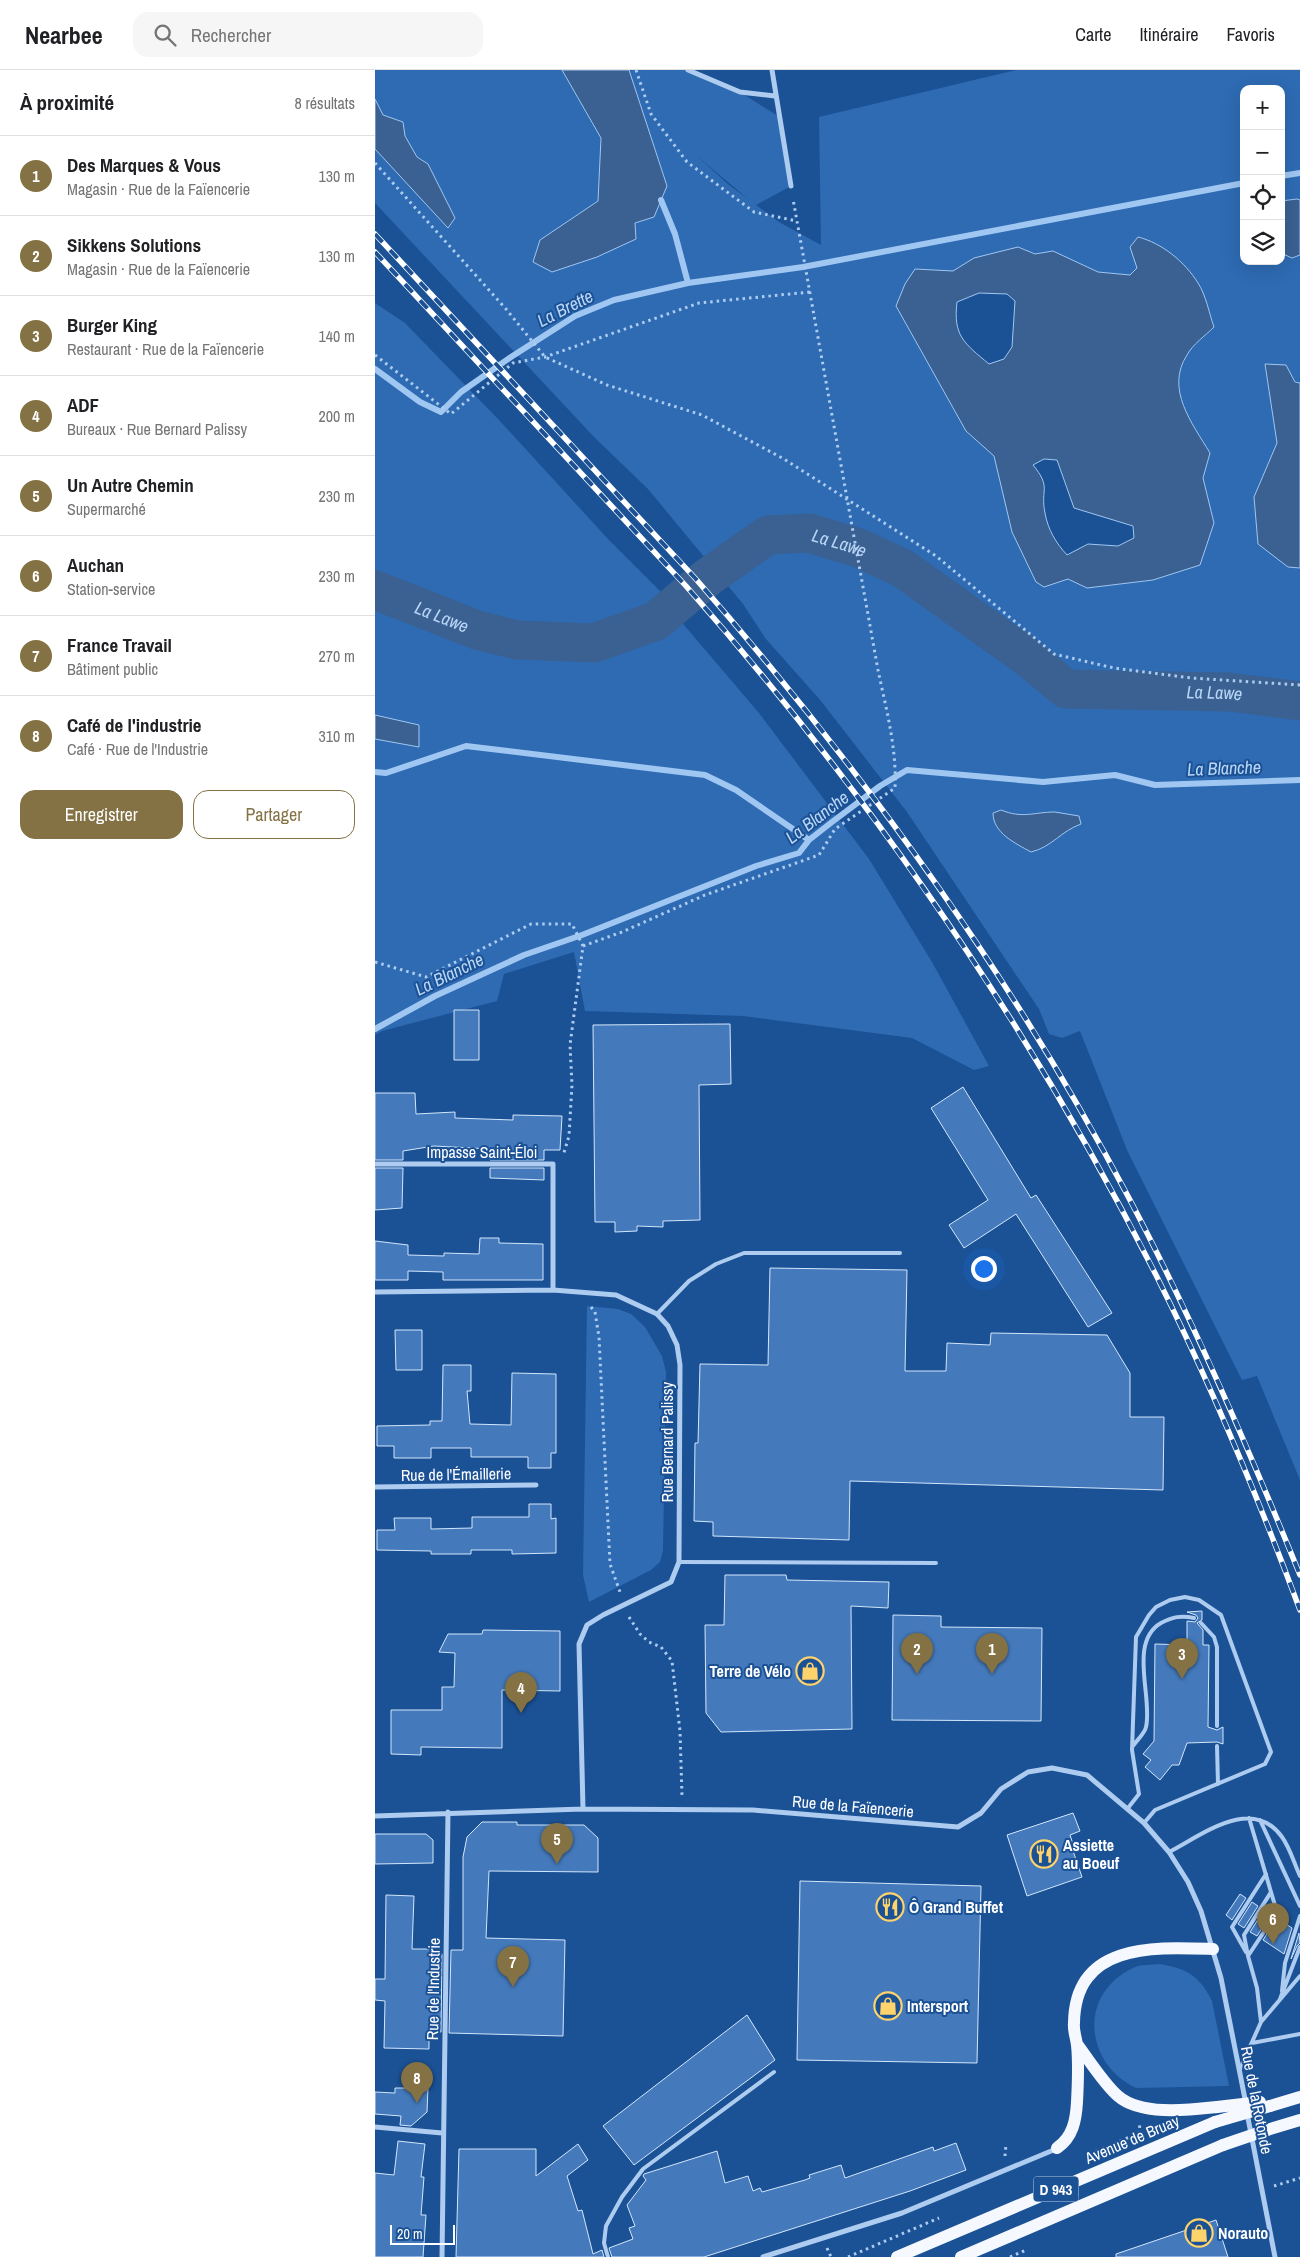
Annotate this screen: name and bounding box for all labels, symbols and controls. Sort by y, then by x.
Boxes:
search box [133,12,483,57]
text: Nearbee [25,19,103,51]
icon: search [151,21,179,49]
text: Rechercher [191,22,271,48]
text: Carte [1075,22,1111,47]
text: Itinéraire [1139,22,1199,47]
text: Favoris [1227,22,1275,47]
map controls [1240,85,1285,265]
button: + [1240,85,1285,130]
text: À proximité [20,88,114,117]
text: 8 résultats [294,92,355,114]
button: − [1240,130,1285,175]
text: Des Marques & Vous [67,152,221,178]
text: 1 [32,165,40,187]
text: 130 m [319,165,355,187]
button: locate [1240,175,1285,220]
text: Magasin · Rue de la Faïencerie [67,178,250,200]
button: layers [1240,220,1285,265]
text: Sikkens Solutions [67,232,201,258]
text: 2 [32,245,40,267]
text: 130 m [319,245,355,267]
text: Magasin · Rue de la Faïencerie [67,258,250,280]
water label: La Brette [533,283,597,333]
text: Burger King [67,312,157,338]
text: 3 [32,325,40,347]
text: 140 m [319,325,355,347]
text: Restaurant · Rue de la Faïencerie [67,338,264,360]
text: ADF [67,392,99,418]
text: 4 [32,405,40,427]
text: 200 m [319,405,355,427]
text: Bureaux · Rue Bernard Palissy [67,418,247,440]
text: Un Autre Chemin [67,472,194,498]
text: 5 [32,485,40,507]
text: 230 m [319,485,355,507]
text: Supermarché [67,498,146,520]
water label: La Lawe [809,522,871,563]
text: Auchan [67,552,124,578]
text: 6 [32,565,40,587]
text: 230 m [319,565,355,587]
text: Station-service [67,578,155,600]
water label: La Lawe [411,594,473,638]
text: France Travail [67,632,172,658]
text: 7 [32,645,40,667]
text: 270 m [319,645,355,667]
text: Bâtiment public [67,658,158,680]
water label: La Lawe [1186,679,1244,706]
text: Café de l'industrie [67,712,201,738]
text: 8 [32,725,40,747]
text: 310 m [319,725,355,747]
text: Café · Rue de l'Industrie [67,738,208,760]
water label: La Blanche [1187,754,1261,782]
water label: La Blanche [780,785,854,849]
button: Enregistrer [20,790,183,839]
button: Partager [193,790,355,839]
water label: La Blanche [410,947,488,1001]
street label: Impasse Saint-Éloi [427,1141,537,1163]
your location [971,1256,997,1282]
street label: Rue Bernard Palissy [656,1381,678,1502]
street label: Rue de l'Émaillerie [401,1462,511,1486]
pin: 2 [901,1633,933,1674]
pin: 1 [976,1633,1008,1674]
pin: 3 [1166,1638,1198,1679]
shop icon: Terre de Vélo [795,1656,825,1686]
place label: Terre de Vélo [710,1660,791,1682]
pin: 4 [505,1672,537,1713]
street label: Rue de la Faïencerie [791,1790,915,1822]
pin: 5 [541,1823,573,1864]
place label: Assiette au Boeuf [1063,1834,1120,1874]
restaurant icon: Assiette au Boeuf [1029,1839,1059,1869]
restaurant icon: Ô Grand Buffet [875,1892,905,1922]
place label: Ô Grand Buffet [909,1896,1004,1918]
pin: 6 [1257,1903,1289,1944]
street label: Rue de l'Industrie [421,1938,445,2040]
pin: 7 [497,1946,529,1987]
shop icon: Intersport [873,1991,903,2021]
place label: Intersport [907,1995,969,2017]
street label: Rue de la Rotonde [1236,2044,1278,2156]
pin: 8 [401,2062,433,2103]
street label: Avenue de Bruay [1081,2109,1183,2169]
road number: D 943 [1033,2176,1079,2202]
shop icon: Norauto [1184,2218,1214,2248]
scale bar [390,2222,455,2245]
place label: Norauto [1218,2222,1268,2244]
text: 20 m [397,2225,423,2243]

